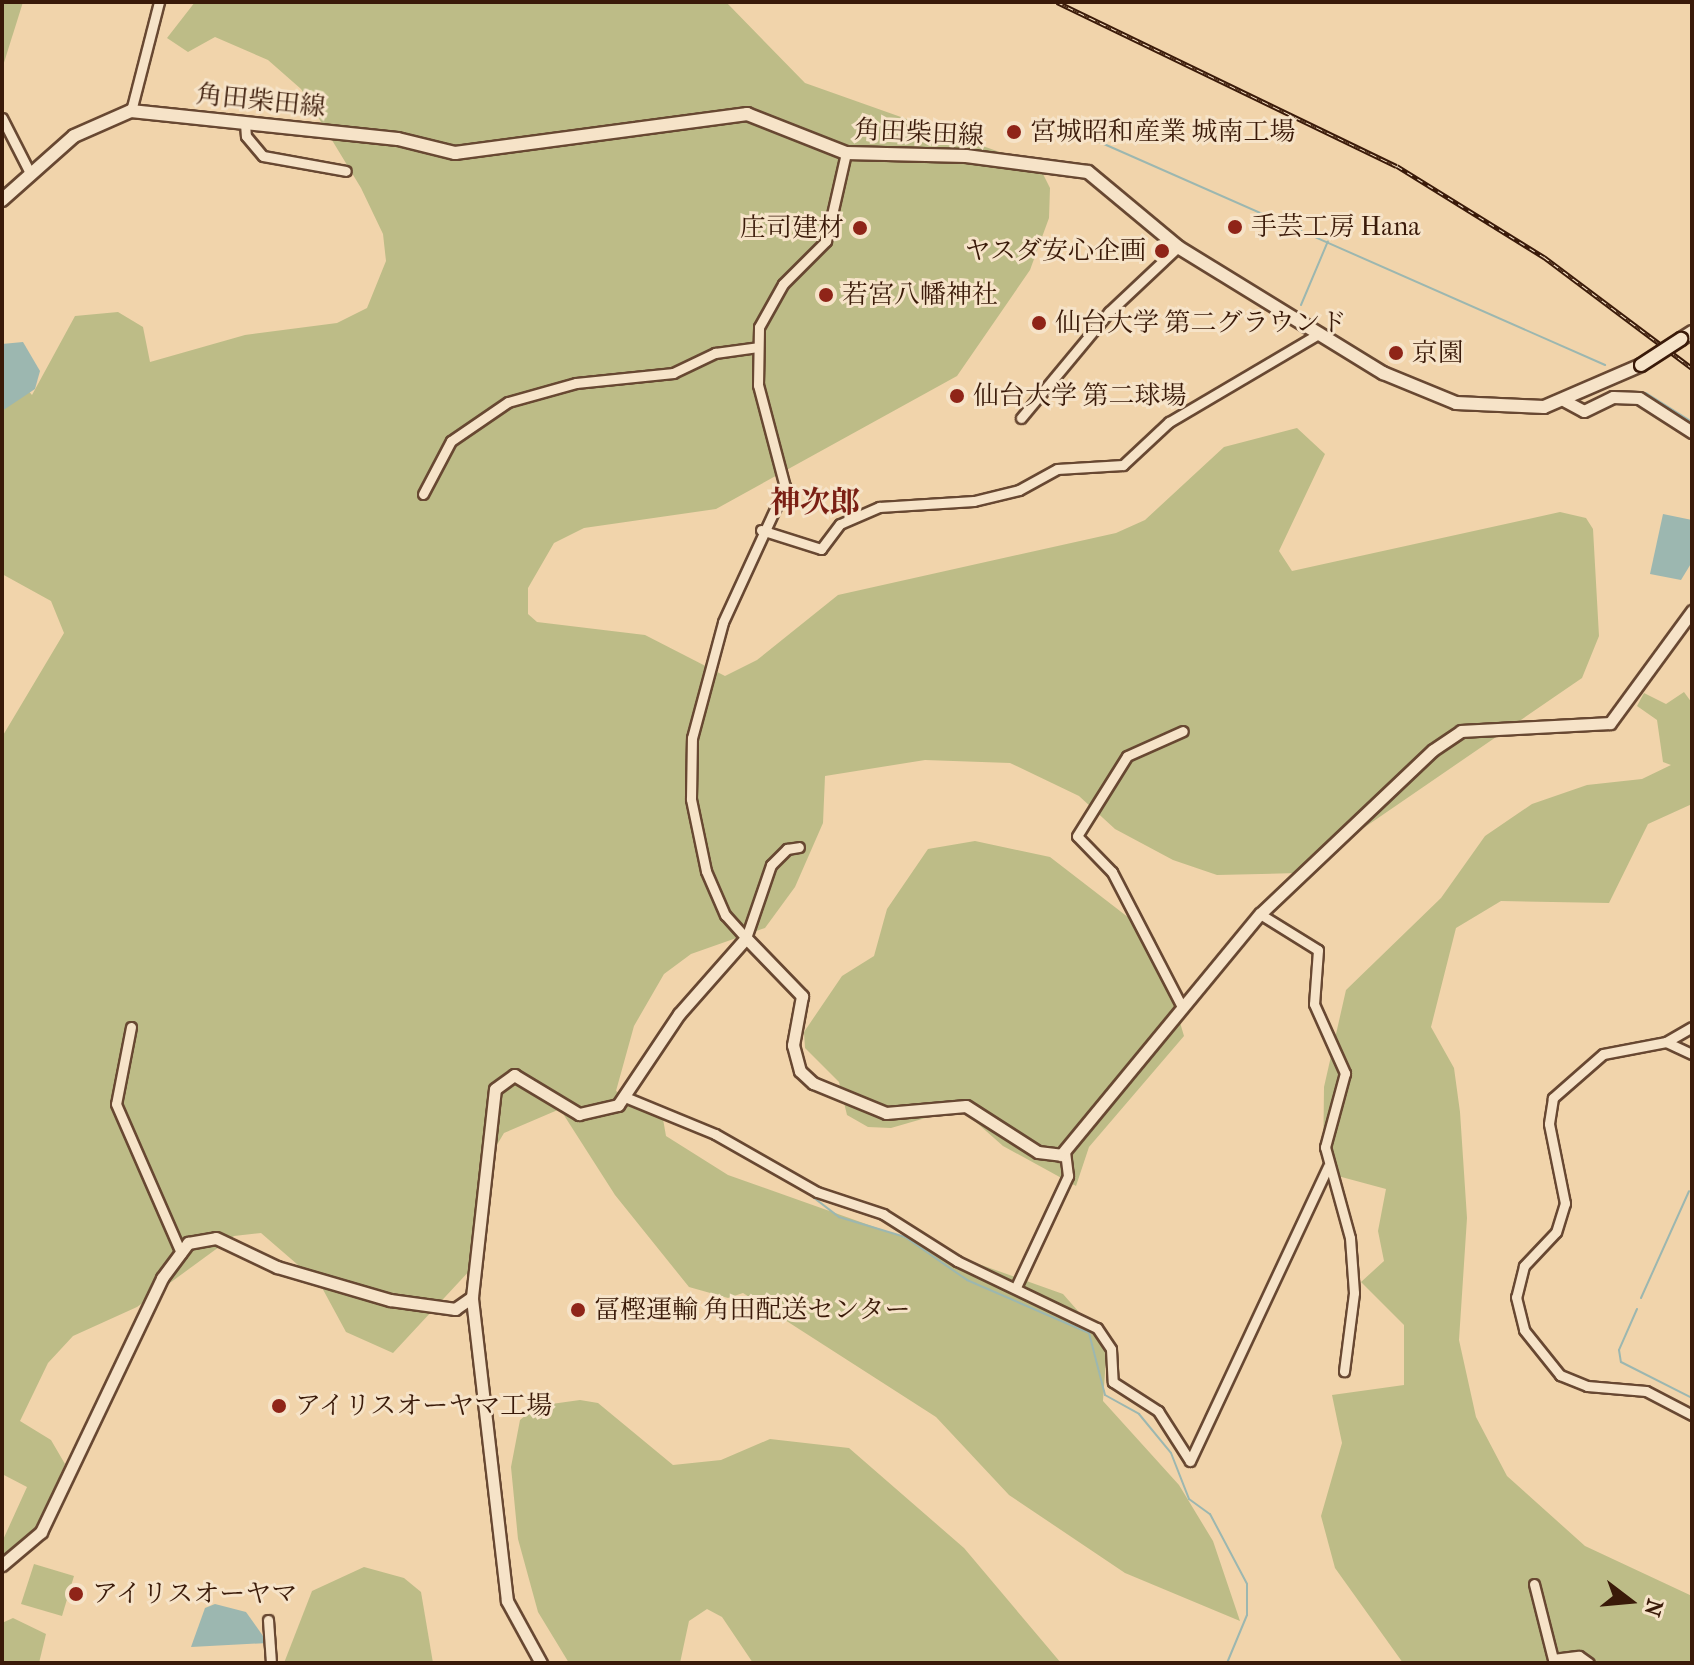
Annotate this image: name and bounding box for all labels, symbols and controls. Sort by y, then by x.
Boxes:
street label: 角田柴田線 [195,79,327,123]
street label: 角田柴田線 [853,114,985,152]
place label: 宮城昭和産業 城南工場 [1030,116,1296,148]
marker: 宮城昭和産業 城南工場 [1005,123,1023,141]
place label: 手芸工房 Hana [1251,211,1420,243]
place label: 庄司建材 [740,212,844,244]
marker: 手芸工房 Hana [1226,218,1244,236]
marker: 庄司建材 [851,219,869,237]
place label: ヤスダ安心企画 [964,235,1146,267]
marker: ヤスダ安心企画 [1153,242,1171,260]
place label: 若宮八幡神社 [842,279,998,311]
marker: 若宮八幡神社 [817,286,835,304]
place label: 仙台大学 第二グラウンド [1055,307,1347,339]
marker: 仙台大学 第二グラウンド [1030,314,1048,332]
place label: 京園 [1412,337,1464,369]
marker: 京園 [1387,344,1405,362]
place label: 仙台大学 第二球場 [973,380,1187,412]
marker: 仙台大学 第二球場 [948,387,966,405]
district label: 神次郎 [770,485,860,521]
place label: 冨樫運輸 角田配送センター [594,1294,912,1326]
marker: 冨樫運輸 角田配送センター [569,1301,587,1319]
place label: アイリスオーヤマ工場 [295,1390,555,1422]
marker: アイリスオーヤマ工場 [270,1397,288,1415]
north arrow [1590,1561,1670,1641]
place label: アイリスオーヤマ [92,1578,300,1610]
marker: アイリスオーヤマ [67,1585,85,1603]
text: N [1638,1596,1668,1619]

